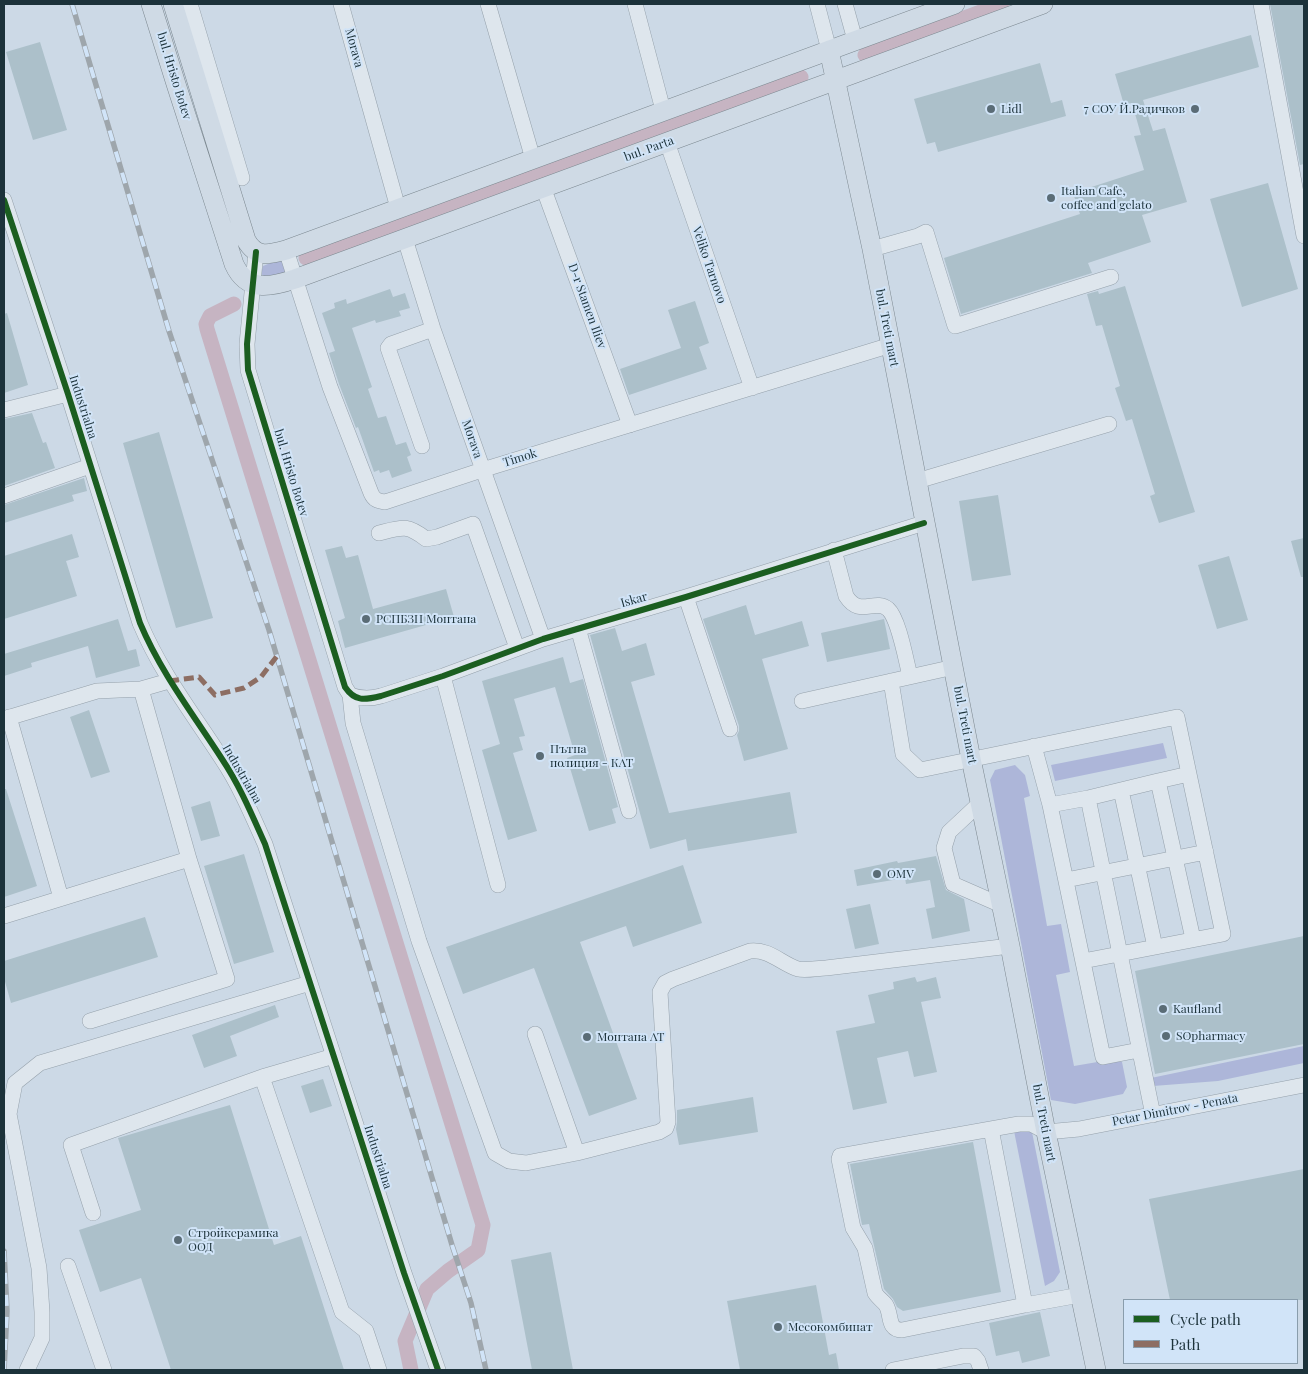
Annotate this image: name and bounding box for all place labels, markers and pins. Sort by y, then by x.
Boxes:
place label: Lidl [1001,102,1022,116]
place label: 7 СОУ Й.Радичков [1084,102,1185,116]
marker: Lidl [985,103,997,115]
marker: 7 СОУ Й.Радичков [1189,103,1201,115]
place label: Italian Cafe, coffee and gelato [1061,184,1152,212]
marker: Italian Cafe, coffee and gelato [1045,192,1057,204]
place label: РСПБЗН Монтана [376,612,476,626]
marker: РСПБЗН Монтана [360,613,372,625]
place label: Пътна полиция - КАТ [550,742,633,770]
marker: Пътна полиция - КАТ [534,750,546,762]
place label: OMV [887,867,914,881]
marker: OMV [871,868,883,880]
place label: Kaufland [1173,1002,1221,1016]
marker: Kaufland [1157,1003,1169,1015]
place label: SOpharmacy [1176,1029,1245,1043]
place label: Монтана АТ [597,1030,665,1044]
marker: SOpharmacy [1160,1030,1172,1042]
marker: Монтана АТ [581,1031,593,1043]
place label: Стройкерамика ООД [188,1226,279,1254]
marker: Стройкерамика ООД [172,1234,184,1246]
place label: Месокомбинат [788,1320,873,1334]
marker: Месокомбинат [772,1321,784,1333]

